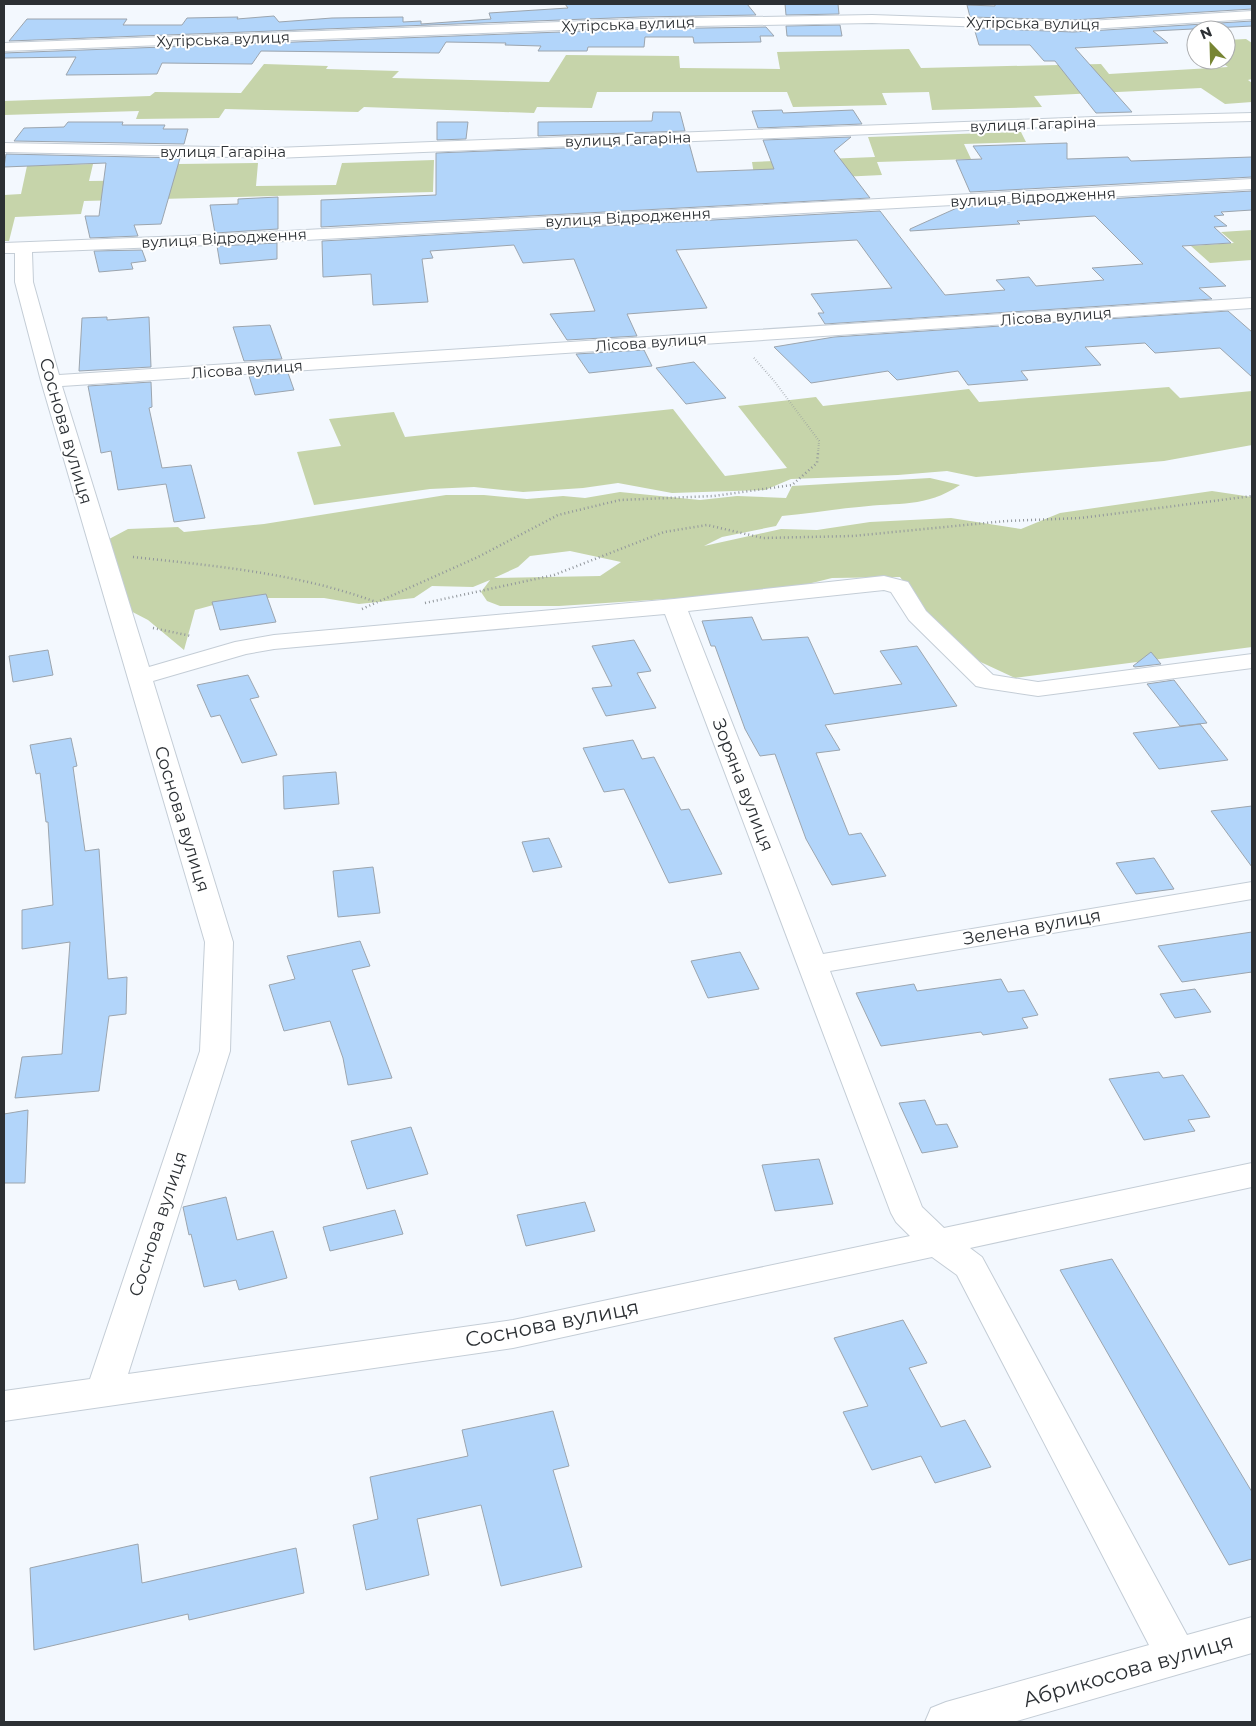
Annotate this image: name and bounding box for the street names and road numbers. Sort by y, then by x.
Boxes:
street label: Хутірська вулиця [561,12,695,36]
street label: Хутірська вулиця [966,12,1100,34]
street label: Хутірська вулиця [156,27,290,51]
street label: вулиця Гагаріна [970,112,1096,136]
street label: вулиця Гагаріна [565,127,691,151]
street label: вулиця Гагаріна [160,142,286,161]
street label: вулиця Відродження [950,183,1116,211]
street label: вулиця Відродження [545,203,711,231]
street label: вулиця Відродження [141,224,307,252]
street label: Лісова вулиця [1000,303,1112,329]
street label: Лісова вулиця [595,329,707,355]
street label: Соснова вулиця [35,355,97,507]
street label: Лісова вулиця [191,356,303,382]
street label: Зоряна вулиця [708,715,778,855]
street label: Соснова вулиця [149,743,215,895]
street label: Зелена вулиця [961,904,1103,950]
street label: Соснова вулиця [124,1149,192,1299]
street label: Соснова вулиця [463,1294,641,1352]
street label: Абрикосова вулиця [1020,1628,1236,1712]

